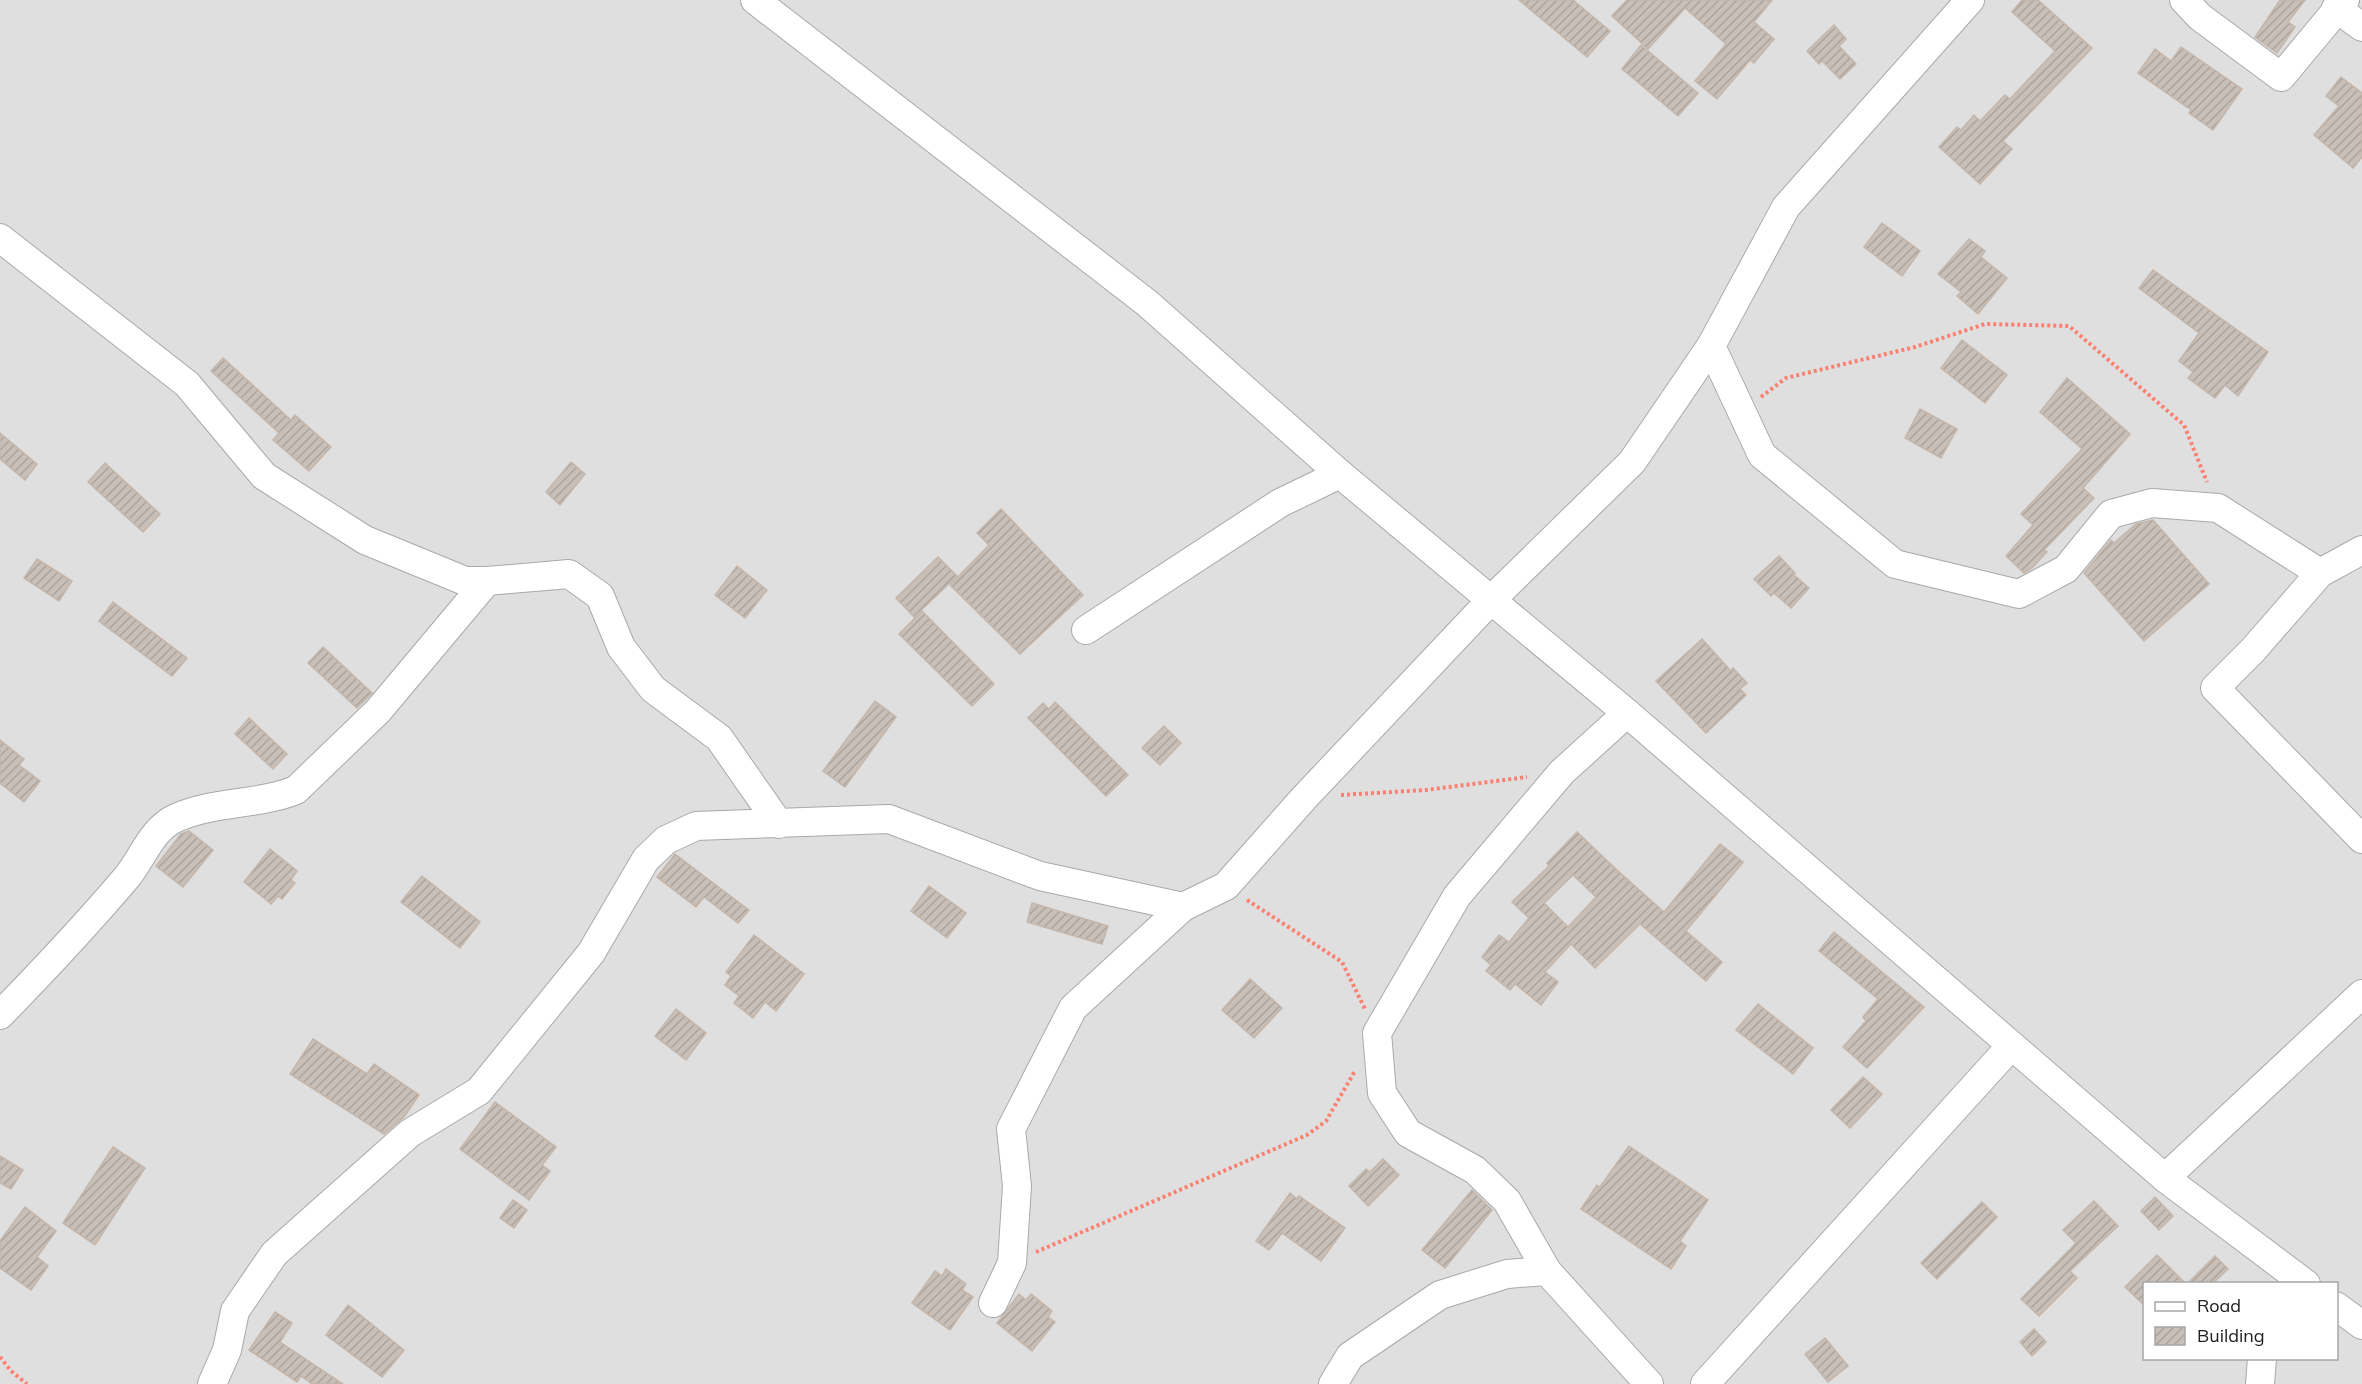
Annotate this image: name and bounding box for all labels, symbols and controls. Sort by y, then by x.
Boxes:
legend [2143,1282,2338,1360]
text: Road [2197,1294,2241,1317]
text: Building [2197,1324,2265,1347]

